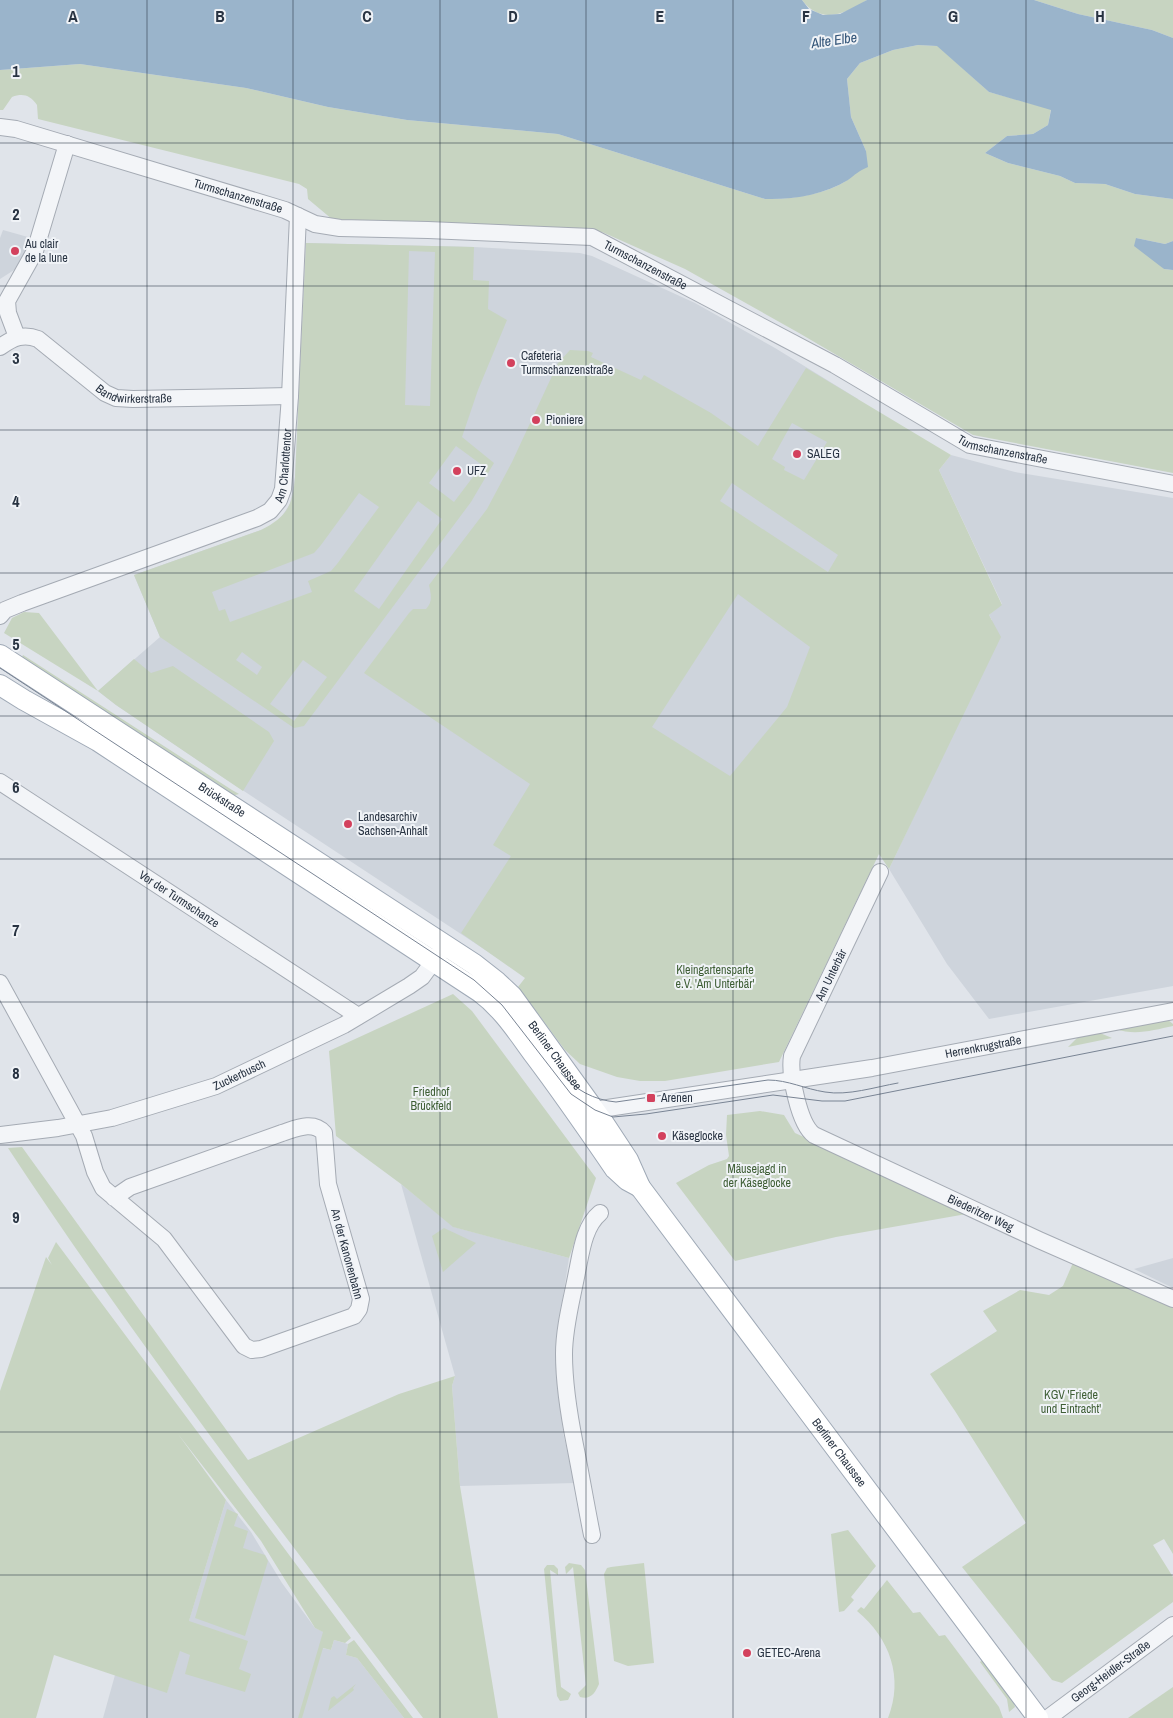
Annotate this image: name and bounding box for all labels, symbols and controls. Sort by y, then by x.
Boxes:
text: A [68,5,78,27]
text: B [215,5,225,27]
text: C [362,5,372,27]
text: D [508,5,518,27]
text: E [656,5,665,27]
text: F [802,5,810,27]
text: G [948,5,958,27]
text: H [1095,5,1105,27]
water label: Alte Elbe [809,28,858,52]
text: 1 [12,60,20,82]
street label: Turmschanzenstraße [192,175,285,217]
text: 2 [12,203,20,225]
place label: Au clair de la lune [24,236,68,266]
street label: Turmschanzenstraße [601,237,690,294]
marker: Au clair de la lune [9,245,21,257]
text: 3 [12,347,20,369]
place label: Cafeteria Turmschanzenstraße [521,348,613,378]
marker: Cafeteria Turmschanzenstraße [505,357,517,369]
street label: Bandwirkerstraße [92,381,172,407]
place label: Pioniere [546,412,583,428]
marker: Pioniere [530,414,542,426]
street label: Am Charlottentor [270,427,296,506]
street label: Turmschanzenstraße [954,431,1049,468]
place label: SALEG [807,446,840,462]
marker: SALEG [791,448,803,460]
place label: UFZ [467,463,486,479]
marker: UFZ [451,465,463,477]
text: 4 [12,490,20,512]
text: 5 [12,633,20,655]
text: 6 [12,776,20,798]
street label: Brückstraße [195,779,249,821]
place label: Landesarchiv Sachsen-Anhalt [358,809,428,839]
marker: Landesarchiv Sachsen-Anhalt [342,818,354,830]
street label: Vor der Turmschanze [136,867,223,931]
text: 7 [12,919,20,941]
street label: Am Unterbär [811,946,851,1004]
park label: Kleingartensparte e.V. 'Am Unterbär' [676,962,755,992]
street label: Berliner Chaussee [525,1018,585,1093]
street label: Herrenkrugstraße [944,1032,1023,1062]
street label: Zuckerbusch [210,1056,268,1094]
text: 8 [12,1062,20,1084]
park label: Friedhof Brückfeld [410,1084,452,1114]
place label: Arenen [660,1090,693,1106]
marker: Arenen [645,1092,657,1104]
place label: Käseglocke [672,1128,723,1144]
marker: Käseglocke [656,1130,668,1142]
park label: Mäusejagd in der Käseglocke [723,1161,791,1191]
street label: Biederitzer Weg [945,1191,1017,1235]
text: 9 [12,1206,20,1228]
street label: An der Kanonenbahn [327,1206,367,1301]
park label: KGV 'Friede und Eintracht' [1041,1387,1101,1417]
street label: Berliner Chaussee [808,1415,870,1490]
street label: Georg-Heidler-Straße [1068,1637,1154,1706]
place label: GETEC-Arena [757,1645,821,1661]
marker: GETEC-Arena [741,1647,753,1659]

